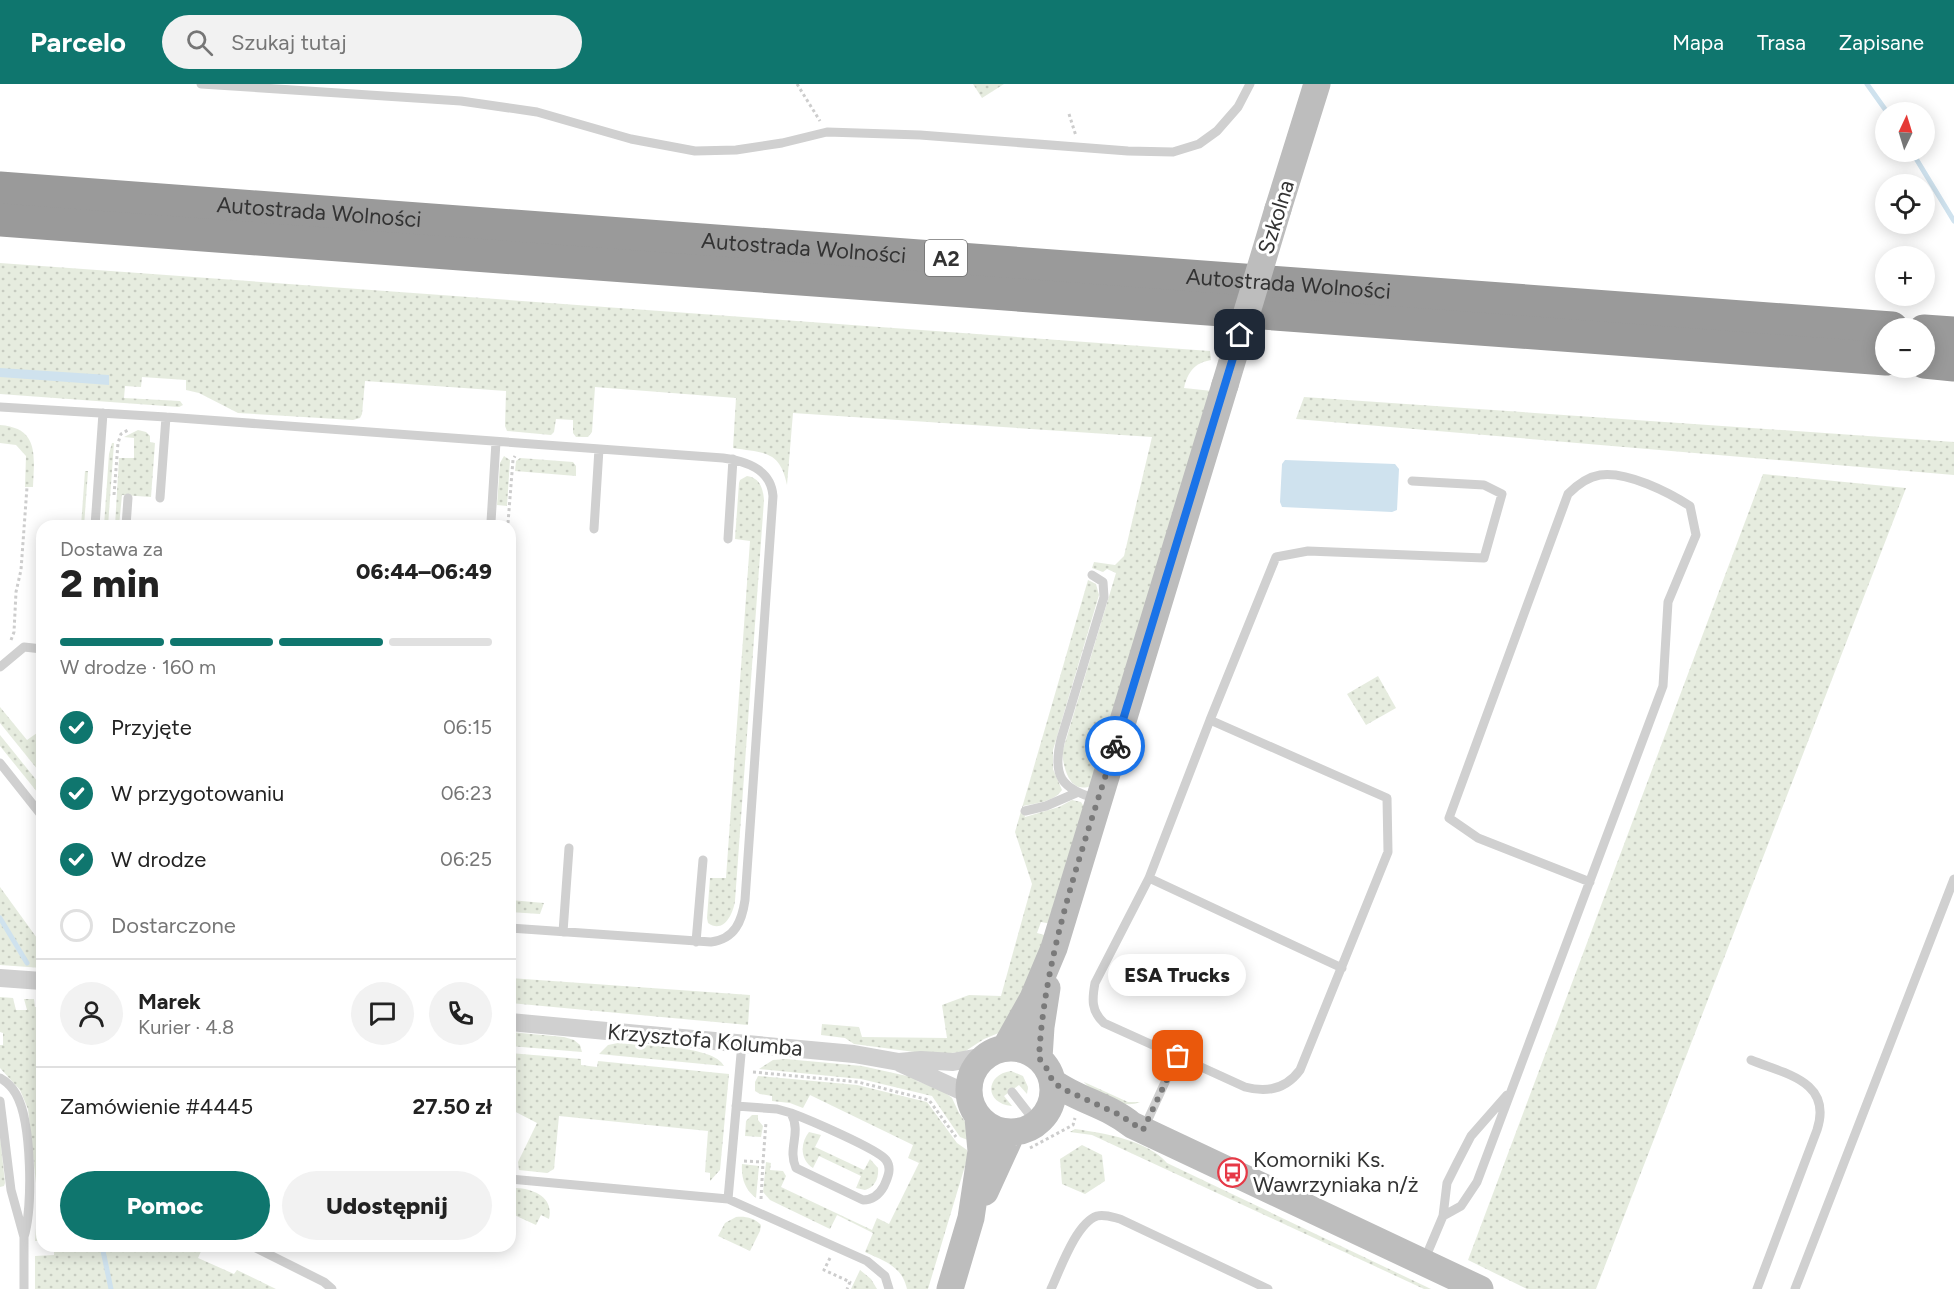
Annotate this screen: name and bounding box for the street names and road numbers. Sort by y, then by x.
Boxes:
street label: Szkolna [1252,177,1300,257]
street label: Autostrada Wolności [216,191,423,233]
street label: Autostrada Wolności [700,226,907,269]
road number: A2 [925,240,967,276]
street label: Autostrada Wolności [1185,262,1392,304]
street label: Krzysztofa Kolumba [606,1018,804,1062]

